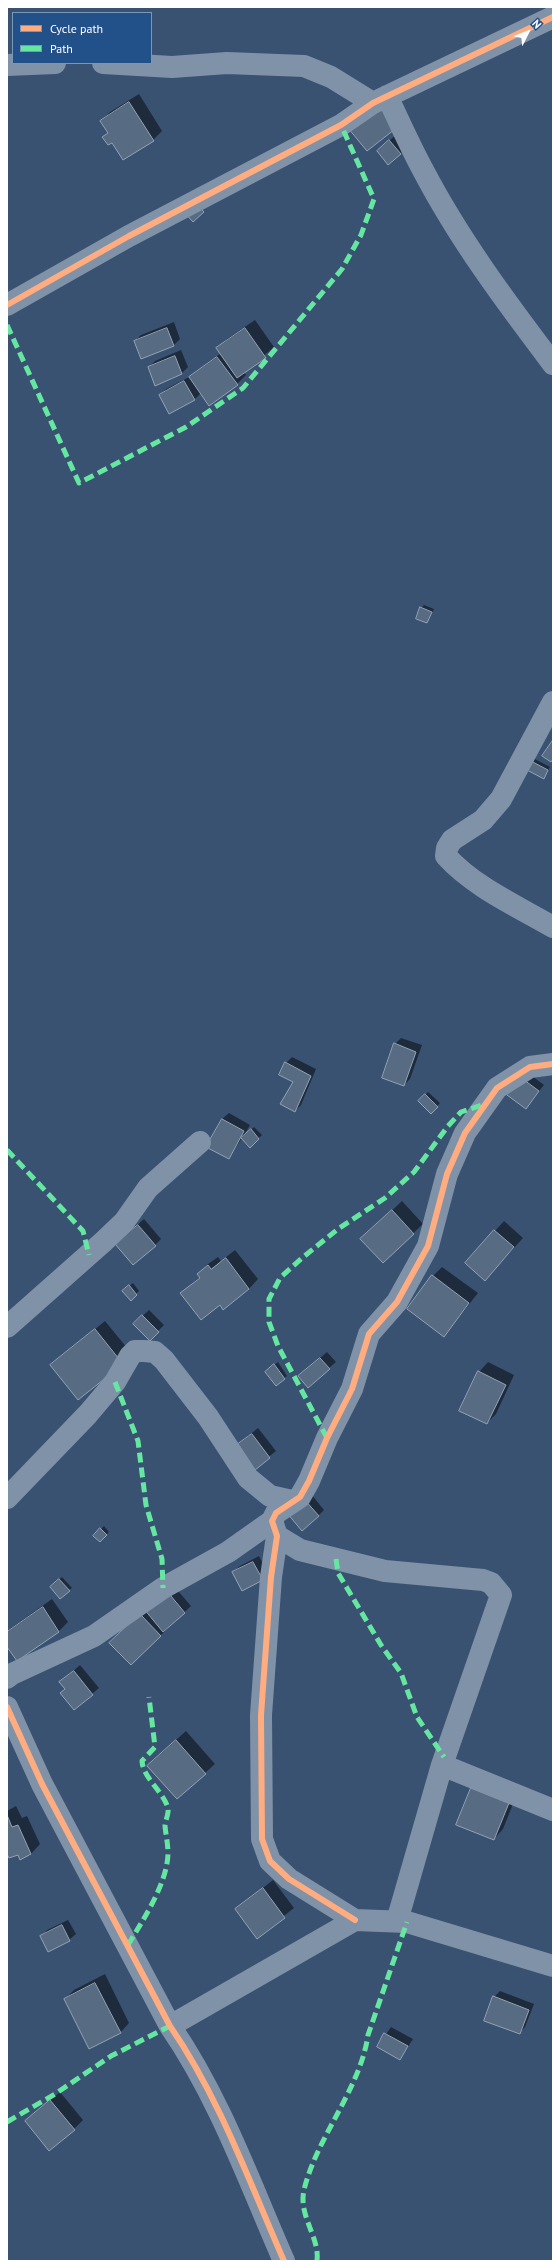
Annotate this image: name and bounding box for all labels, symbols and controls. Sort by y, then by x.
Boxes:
legend [12,12,152,64]
north arrow [508,12,548,52]
text: N [529,17,545,31]
text: Cycle path [50,21,103,36]
text: Path [50,41,73,56]

